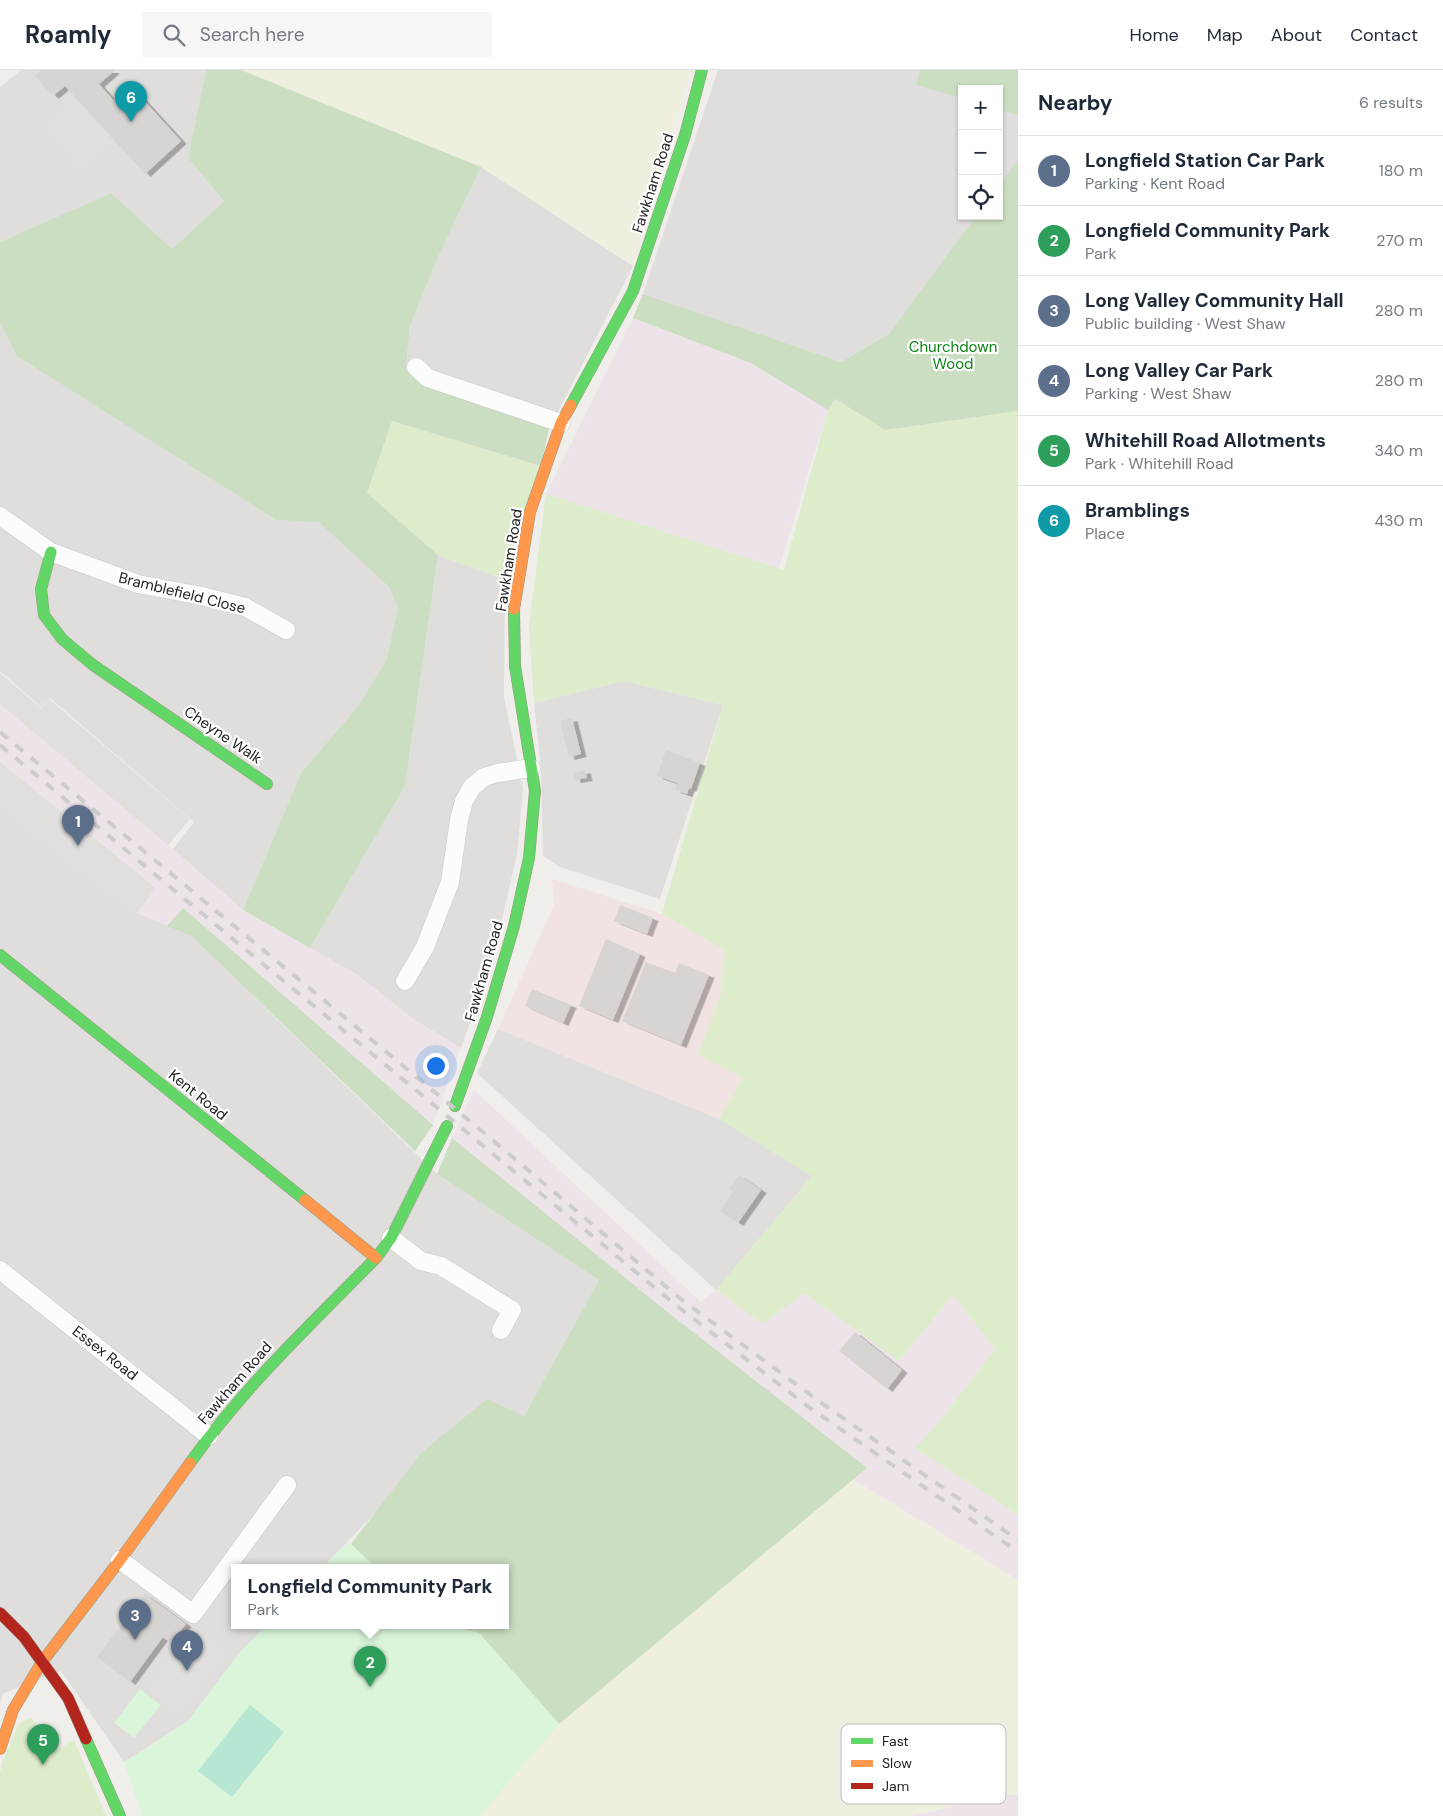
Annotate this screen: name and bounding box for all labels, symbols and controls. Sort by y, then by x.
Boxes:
search box [142,12,492,57]
text: Roamly [25,19,112,50]
icon: search [160,21,188,49]
text: Search here [200,22,304,47]
text: Home [1129,23,1179,47]
text: Map [1207,23,1243,47]
text: About [1271,23,1322,47]
text: Contact [1350,23,1418,47]
pin: 6 [115,81,147,122]
map controls [958,85,1003,220]
button: + [958,85,1003,130]
text: Nearby [1038,89,1112,117]
text: 6 results [1359,92,1423,113]
button: − [958,130,1003,175]
street label: Fawkham Road [627,131,679,235]
text: Longfield Station Car Park [1085,148,1325,173]
text: 1 [1051,160,1057,181]
text: 180 m [1379,160,1423,181]
text: Parking · Kent Road [1085,173,1225,194]
button: locate [958,175,1003,220]
text: Longfield Community Park [1085,218,1330,243]
text: 2 [1049,230,1059,251]
text: 270 m [1376,230,1423,251]
text: Park [1085,243,1117,264]
text: Long Valley Community Hall [1085,288,1344,313]
text: 3 [1049,300,1059,321]
text: 280 m [1375,300,1423,321]
text: Public building · West Shaw [1085,313,1286,334]
park label: Churchdown Wood [909,337,997,374]
text: Long Valley Car Park [1085,358,1273,383]
text: 4 [1049,370,1059,391]
text: 280 m [1375,370,1423,391]
text: Parking · West Shaw [1085,383,1231,404]
text: Whitehill Road Allotments [1085,428,1326,453]
text: 5 [1049,440,1059,461]
text: 340 m [1374,440,1423,461]
text: Park · Whitehill Road [1085,453,1234,474]
text: Bramblings [1085,498,1190,523]
street label: Fawkham Road [491,507,527,613]
text: 6 [1049,510,1059,531]
text: 430 m [1374,510,1423,531]
text: Place [1085,523,1125,544]
street label: Bramblefield Close [116,568,248,618]
street label: Cheyne Walk [180,702,266,769]
pin: 1 [62,805,94,846]
street label: Fawkham Road [460,918,508,1024]
your location [423,1053,449,1079]
street label: Kent Road [164,1065,232,1125]
street label: Essex Road [68,1321,142,1385]
street label: Fawkham Road [193,1337,277,1429]
popup [231,1564,509,1629]
text: Longfield Community Park [248,1574,492,1599]
pin: 3 [119,1599,151,1640]
text: Park [248,1599,279,1620]
pin: 4 [171,1630,203,1671]
pin: 2 [354,1646,386,1687]
pin: 5 [27,1724,59,1765]
legend [841,1724,1006,1804]
text: Fast [882,1732,909,1750]
text: Slow [882,1754,912,1772]
text: Jam [882,1777,909,1795]

